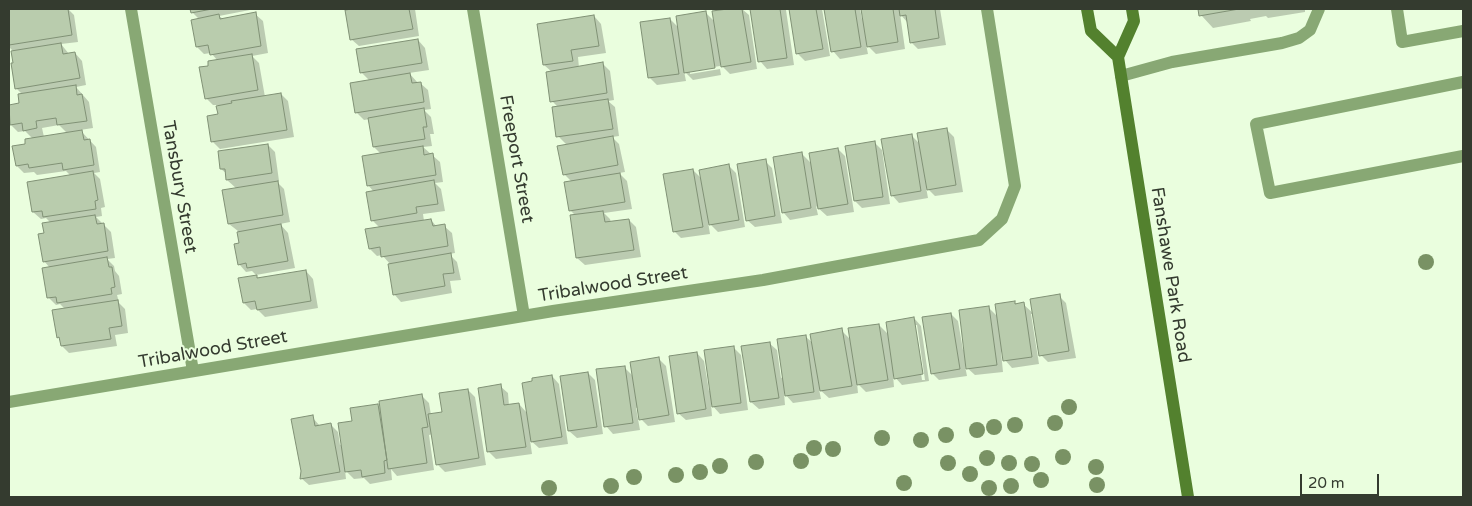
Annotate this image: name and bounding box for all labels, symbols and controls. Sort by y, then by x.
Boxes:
street label: Freeport Street [494,93,538,225]
street label: Tansbury Street [157,119,201,255]
street label: Fanshawe Park Road [1145,186,1195,364]
street label: Tribalwood Street [537,263,689,307]
street label: Tribalwood Street [137,326,289,374]
scale bar [1302,464,1381,496]
text: 20 m [1308,474,1345,492]

